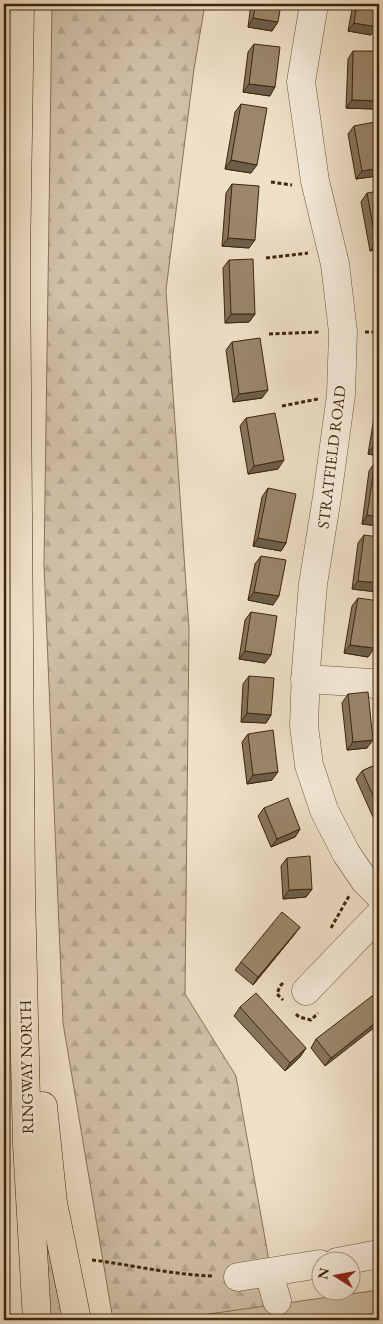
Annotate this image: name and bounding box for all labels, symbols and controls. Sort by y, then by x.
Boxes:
street label: STRATFIELD ROAD [312,384,351,530]
street label: RINGWAY NORTH [15,1000,38,1134]
north arrow [310,1252,360,1302]
text: N [313,1266,333,1281]

